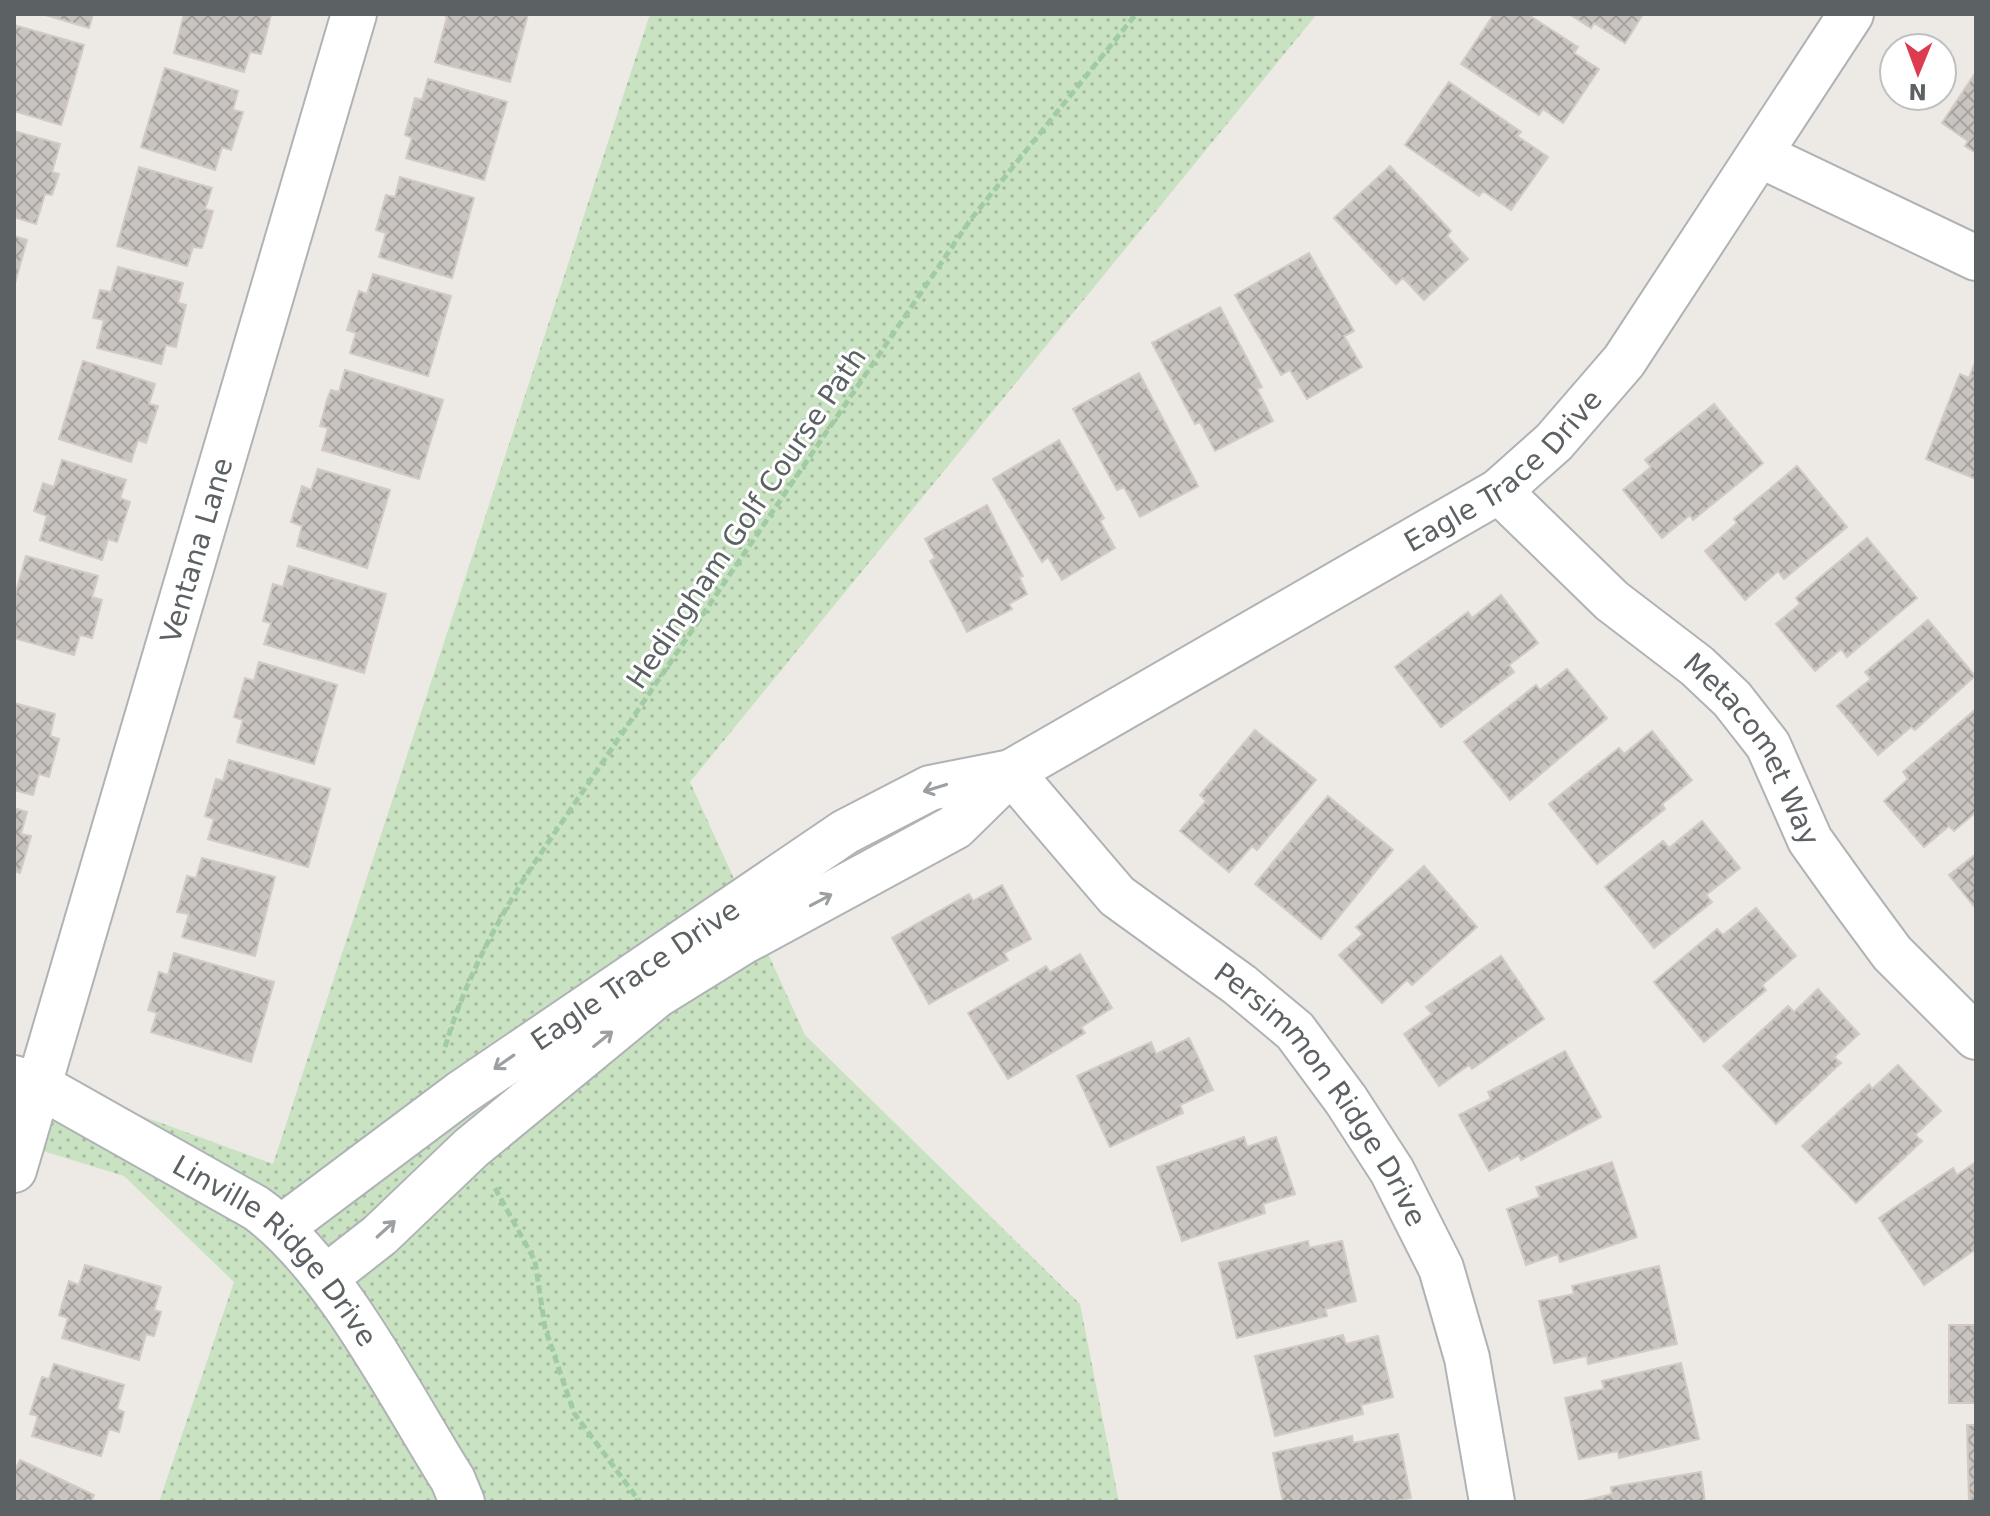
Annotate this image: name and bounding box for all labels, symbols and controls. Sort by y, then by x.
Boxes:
north arrow [1878,32,1958,112]
text: N [1908,79,1927,104]
street label: Hedingham Golf Course Path [620,342,873,695]
street label: Eagle Trace Drive [1399,383,1609,559]
street label: Ventana Lane [154,454,240,647]
street label: Metacomet Way [1677,646,1826,851]
one-way arrow [923,781,949,796]
one-way arrow [809,891,832,907]
street label: Eagle Trace Drive [525,893,746,1058]
street label: Persimmon Ridge Drive [1208,956,1433,1232]
one-way arrow [592,1031,613,1049]
one-way arrow [494,1054,516,1070]
street label: Linville Ridge Drive [167,1149,384,1353]
one-way arrow [375,1220,395,1238]

